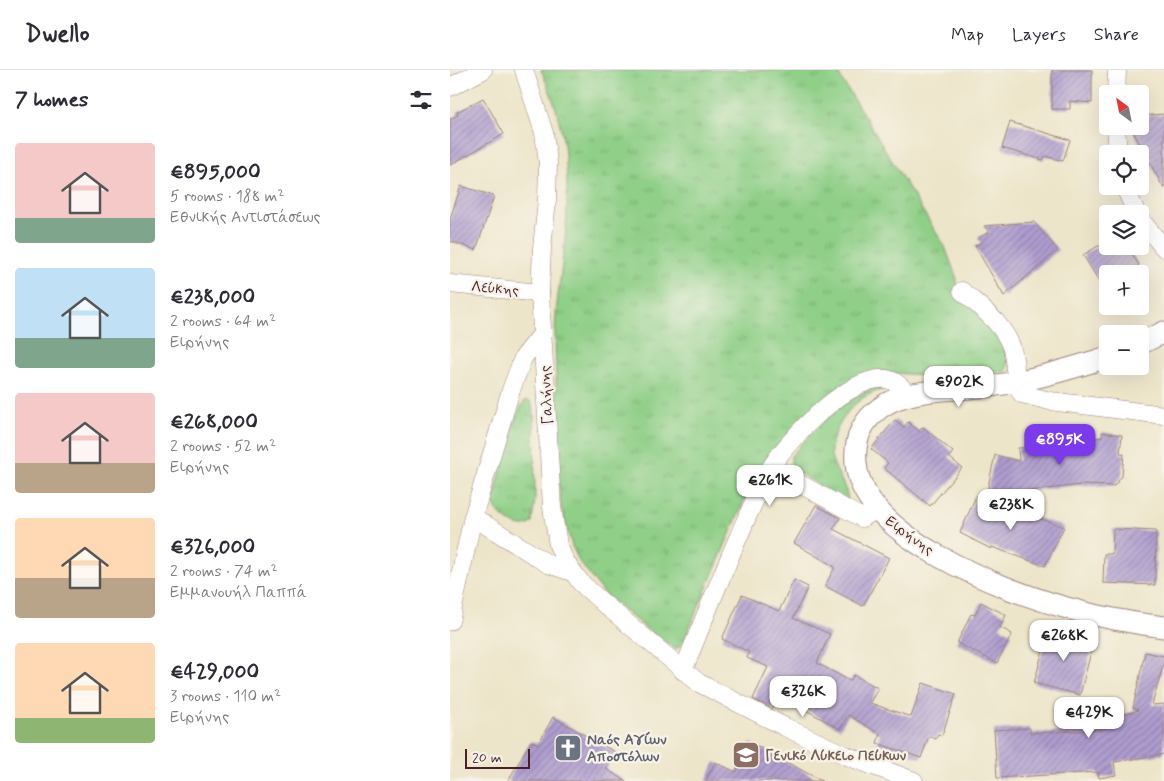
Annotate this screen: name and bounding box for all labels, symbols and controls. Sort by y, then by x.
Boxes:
text: Dwello [25,19,90,50]
text: Map [951,23,984,47]
text: Layers [1012,23,1066,47]
text: Share [1094,23,1139,47]
north arrow [1099,85,1149,135]
map controls [1099,85,1149,375]
text: 7 homes [15,86,88,114]
icon: filters [407,86,435,114]
button: locate [1099,145,1149,195]
text: €895,000 [170,158,261,186]
icon: home [55,163,115,223]
text: 5 rooms · 188 m² [170,186,284,207]
button: layers [1099,205,1149,255]
text: Εθνικής Αντιστάσεως [170,207,321,228]
button: + [1099,265,1149,315]
street label: Λεύκης [470,277,520,301]
text: €238,000 [170,283,255,311]
icon: home [55,288,115,348]
text: 2 rooms · 64 m² [170,311,276,332]
button: − [1099,325,1149,375]
text: Ειρήνης [170,332,229,353]
street label: Γαλήνης [535,365,559,425]
pin: €902K [924,366,994,408]
text: €902K [935,371,983,392]
text: €268,000 [170,408,258,436]
icon: home [55,413,115,473]
pin: €895K [1025,424,1095,466]
text: €895K [1035,429,1085,450]
text: 2 rooms · 52 m² [170,436,276,457]
text: Ειρήνης [170,457,229,478]
pin: €261K [735,464,805,507]
text: €261K [748,470,792,491]
pin: €238K [976,488,1046,531]
text: €238K [988,494,1034,515]
street label: Ειρήνης [881,511,938,560]
text: €326,000 [170,533,255,561]
icon: home [55,538,115,598]
text: 2 rooms · 74 m² [170,561,278,582]
text: Εμμανουήλ Παππά [170,582,307,603]
pin: €268K [1029,620,1099,662]
text: €268K [1040,625,1088,646]
text: €429,000 [170,658,259,686]
icon: home [55,663,115,723]
pin: €326K [768,676,838,718]
text: €326K [780,681,826,702]
text: 3 rooms · 110 m² [170,686,281,707]
pin: €429K [1054,696,1124,739]
text: €429K [1065,702,1113,723]
text: Ειρήνης [170,707,229,728]
place label: Ναός Αγίων Αποστόλων [587,730,667,767]
church icon: Ναός Αγίων Αποστόλων [553,733,583,763]
school or university icon: Γενικό Λύκειο Πεύκων [731,740,761,770]
scale bar [465,746,530,769]
place label: Γενικό Λύκειο Πεύκων [765,746,906,766]
text: 20 m [472,749,502,767]

